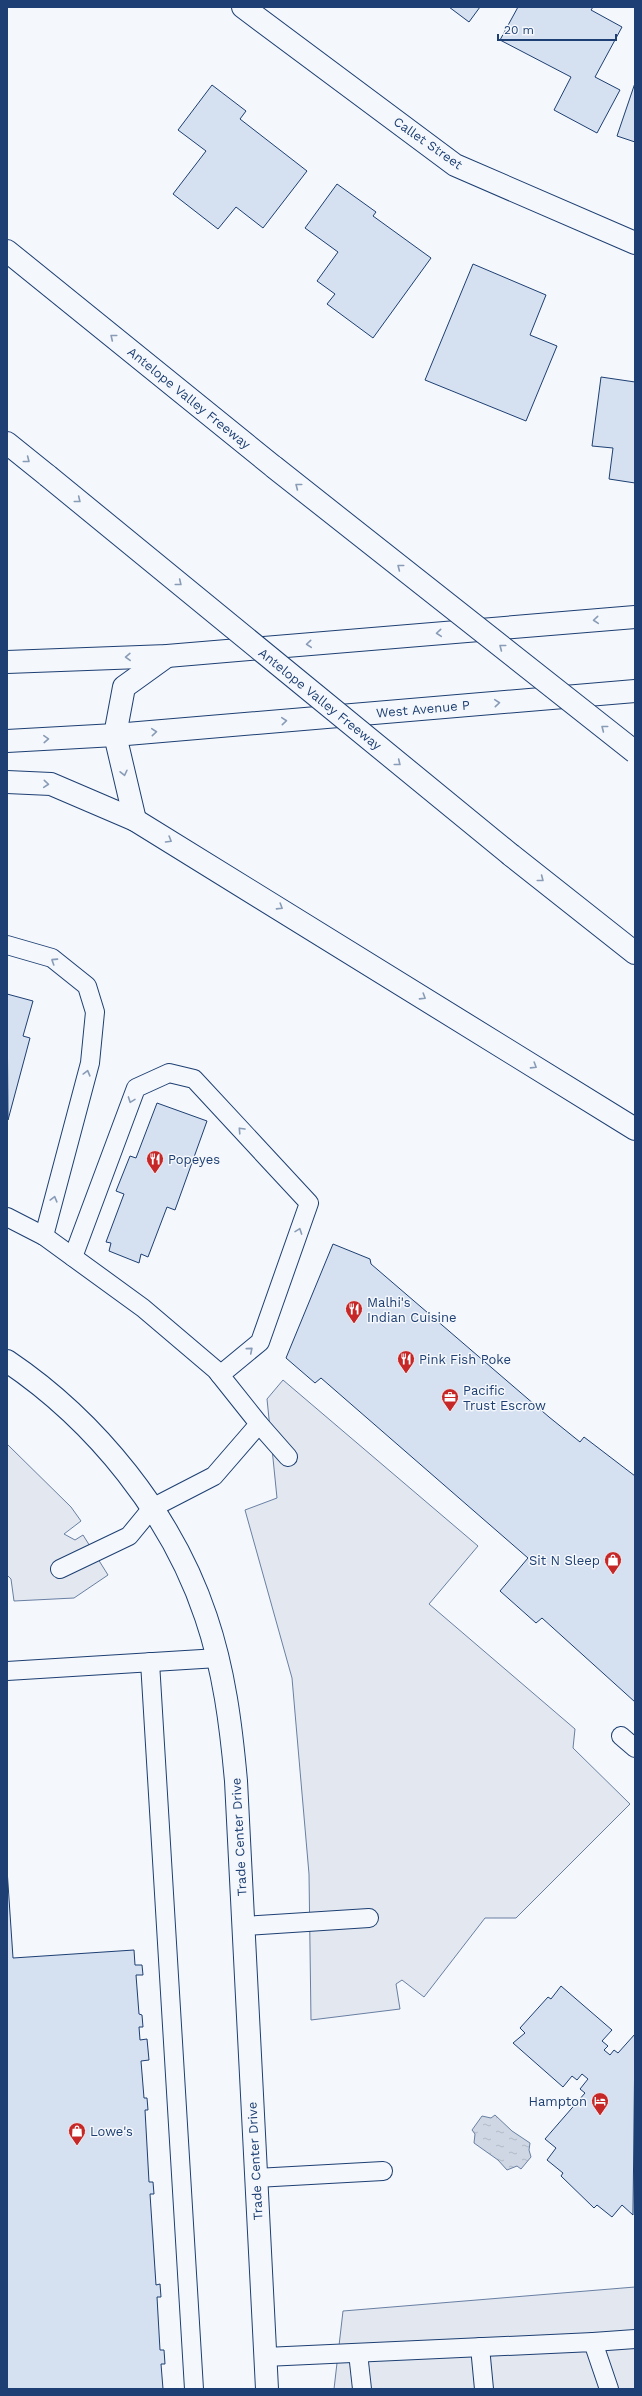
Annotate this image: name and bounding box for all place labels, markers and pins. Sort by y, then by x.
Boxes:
restaurant icon: Popeyes [145,1149,165,1174]
place label: Popeyes [168,1152,220,1167]
place label: Malhi's Indian Cuisine [367,1295,457,1325]
restaurant icon: Malhi's Indian Cuisine [344,1299,364,1324]
restaurant icon: Pink Fish Poke [396,1349,416,1374]
place label: Pink Fish Poke [419,1352,511,1367]
place label: Pacific Trust Escrow [463,1383,546,1413]
office icon: Pacific Trust Escrow [440,1387,460,1412]
shop icon: Sit N Sleep [603,1550,623,1575]
place label: Sit N Sleep [529,1553,600,1568]
hotel icon: Hampton [590,2091,610,2116]
place label: Hampton [528,2094,587,2109]
shop icon: Lowe's [67,2121,87,2146]
place label: Lowe's [90,2124,133,2139]

